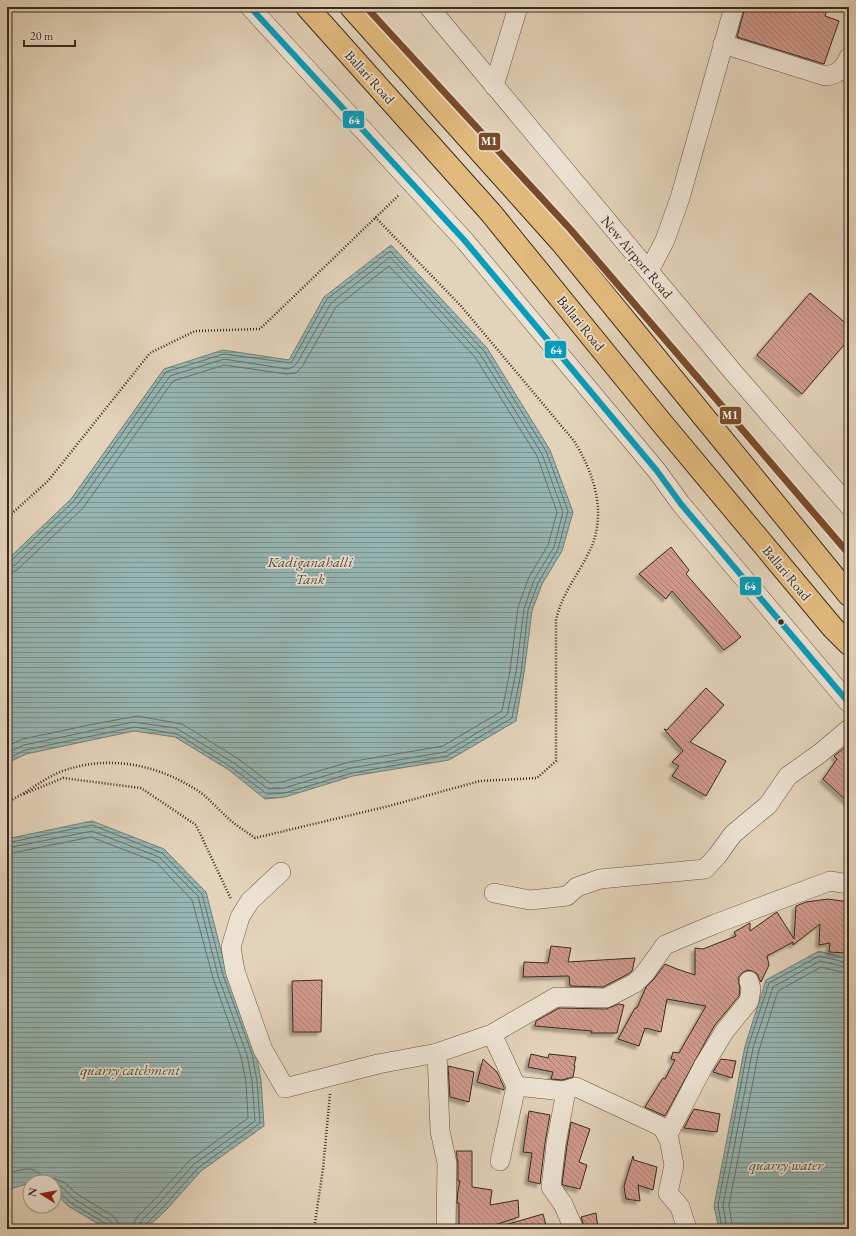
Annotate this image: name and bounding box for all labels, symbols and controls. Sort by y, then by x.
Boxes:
scale bar [24,22,75,48]
text: 20 m [30,28,54,44]
street label: Ballari Road [341,46,399,108]
line badge: 64 [342,110,365,129]
text: 64 [348,113,360,127]
line badge: M1 [478,132,501,151]
text: M1 [481,134,497,148]
street label: New Airport Road [597,212,677,303]
street label: Ballari Road [553,292,609,355]
line badge: 64 [544,340,567,359]
text: 64 [550,343,562,357]
line badge: M1 [719,406,742,425]
text: M1 [722,408,738,422]
street label: Ballari Road [759,542,816,605]
water label: Kadiganahalli Tank [266,552,353,588]
line badge: 64 [739,576,762,596]
text: 64 [744,579,756,593]
unlabelled marker [776,617,786,627]
water label: quarry catchment [80,1060,180,1080]
water label: quarry water [749,1155,824,1175]
north arrow [22,1174,62,1214]
text: N [24,1186,40,1198]

